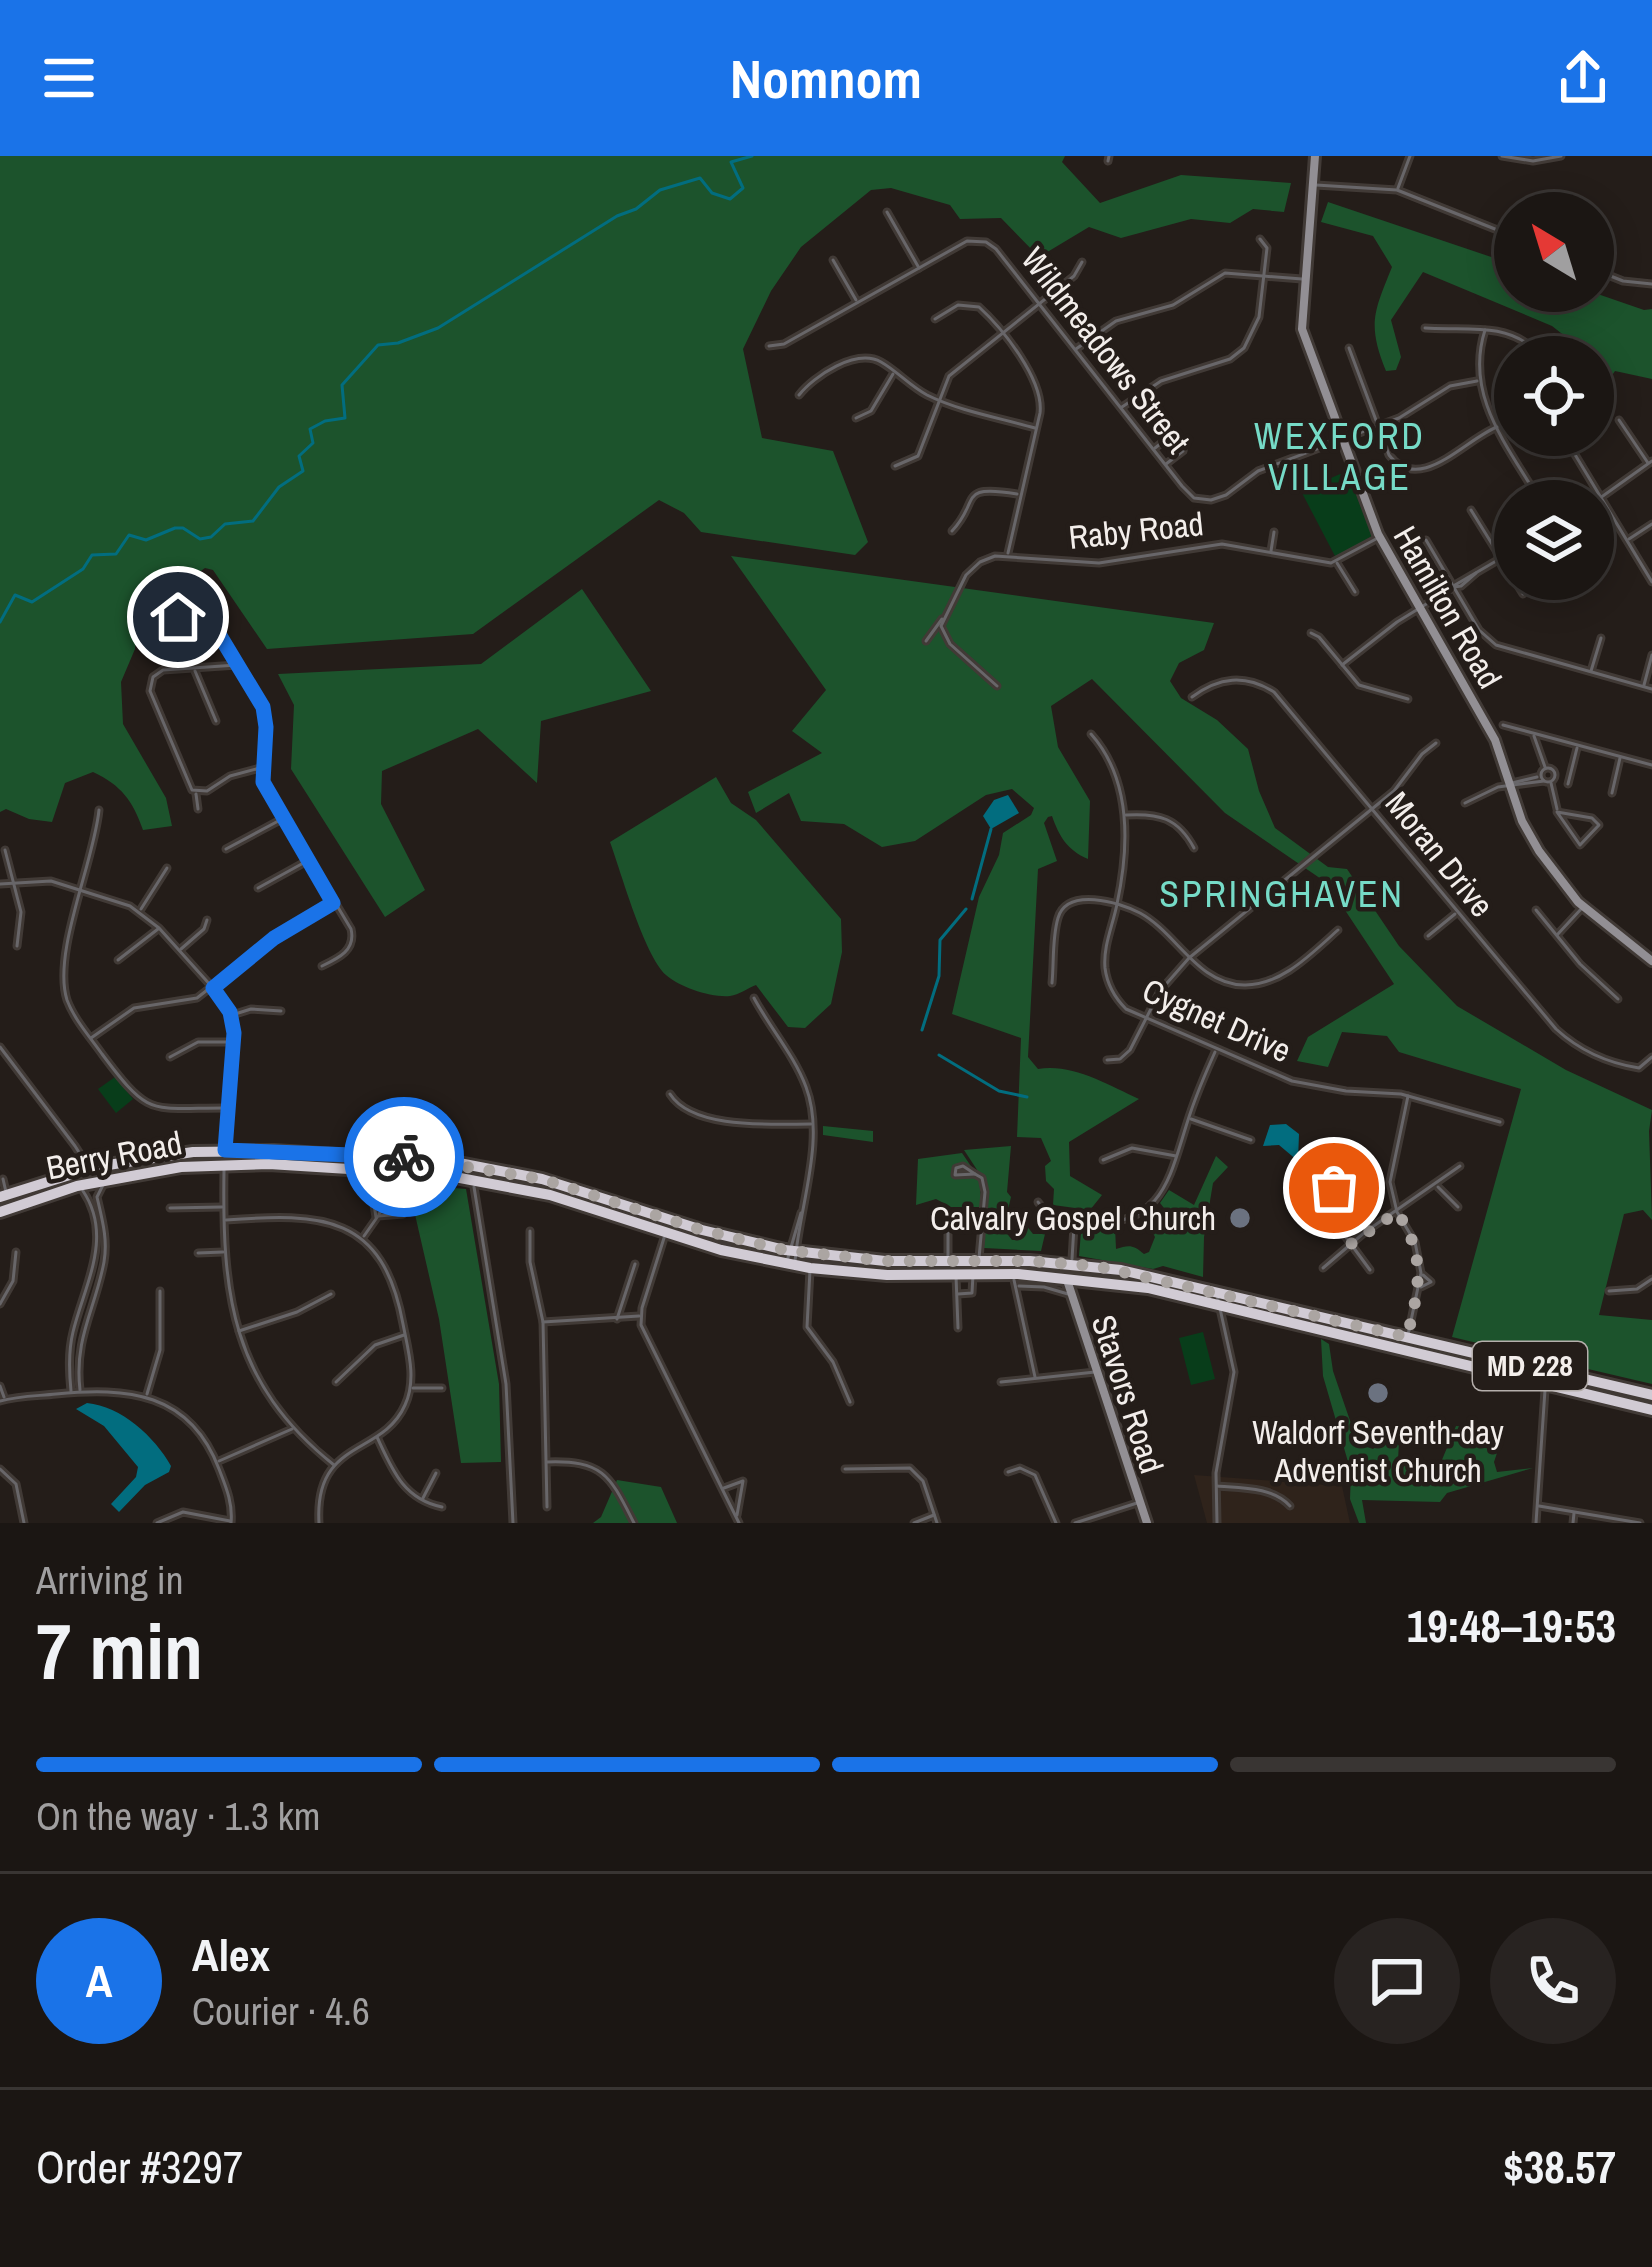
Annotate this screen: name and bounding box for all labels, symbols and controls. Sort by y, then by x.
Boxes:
text: Nomnom [730,42,922,115]
icon: menu [36,45,102,111]
icon: share [1550,45,1616,111]
north arrow [1494,192,1614,312]
map controls [1494,192,1614,600]
street label: Wildmeadows Street [1012,238,1200,462]
button: locate [1494,336,1614,456]
district label: WEXFORD VILLAGE [1254,412,1426,501]
button: layers [1494,480,1614,600]
street label: Raby Road [1066,501,1206,559]
street label: Hamilton Road [1384,518,1512,696]
pin [127,566,229,668]
icon: home [145,584,211,650]
street label: Moran Drive [1376,782,1504,926]
district label: SPRINGHAVEN [1159,870,1405,918]
street label: Cygnet Drive [1136,968,1298,1072]
courier [344,1097,464,1217]
street label: Berry Road [43,1120,185,1190]
icon: bike [371,1124,437,1190]
pin [1283,1137,1385,1239]
icon: bag [1301,1155,1367,1221]
place label: Calvalry Gospel Church [930,1196,1216,1240]
marker: Calvalry Gospel Church [1227,1205,1253,1231]
street label: Stavors Road [1082,1309,1174,1479]
road number: MD 228 [1473,1342,1587,1390]
marker: Waldorf Seventh-day Adventist Church [1365,1380,1391,1406]
place label: Waldorf Seventh-day Adventist Church [1252,1410,1504,1492]
text: Arriving in [36,1554,184,1606]
text: 19:48–19:53 [1407,1595,1616,1656]
text: 7 min [36,1598,203,1703]
text: On the way · 1.3 km [36,1790,320,1842]
button: chat [1334,1918,1460,2044]
button: phone [1490,1918,1616,2044]
text: Alex [192,1924,270,1985]
text: A [86,1950,112,2011]
text: Courier · 4.6 [192,1985,370,2037]
text: Order #3297 [36,2136,243,2197]
text: $38.57 [1503,2136,1616,2197]

